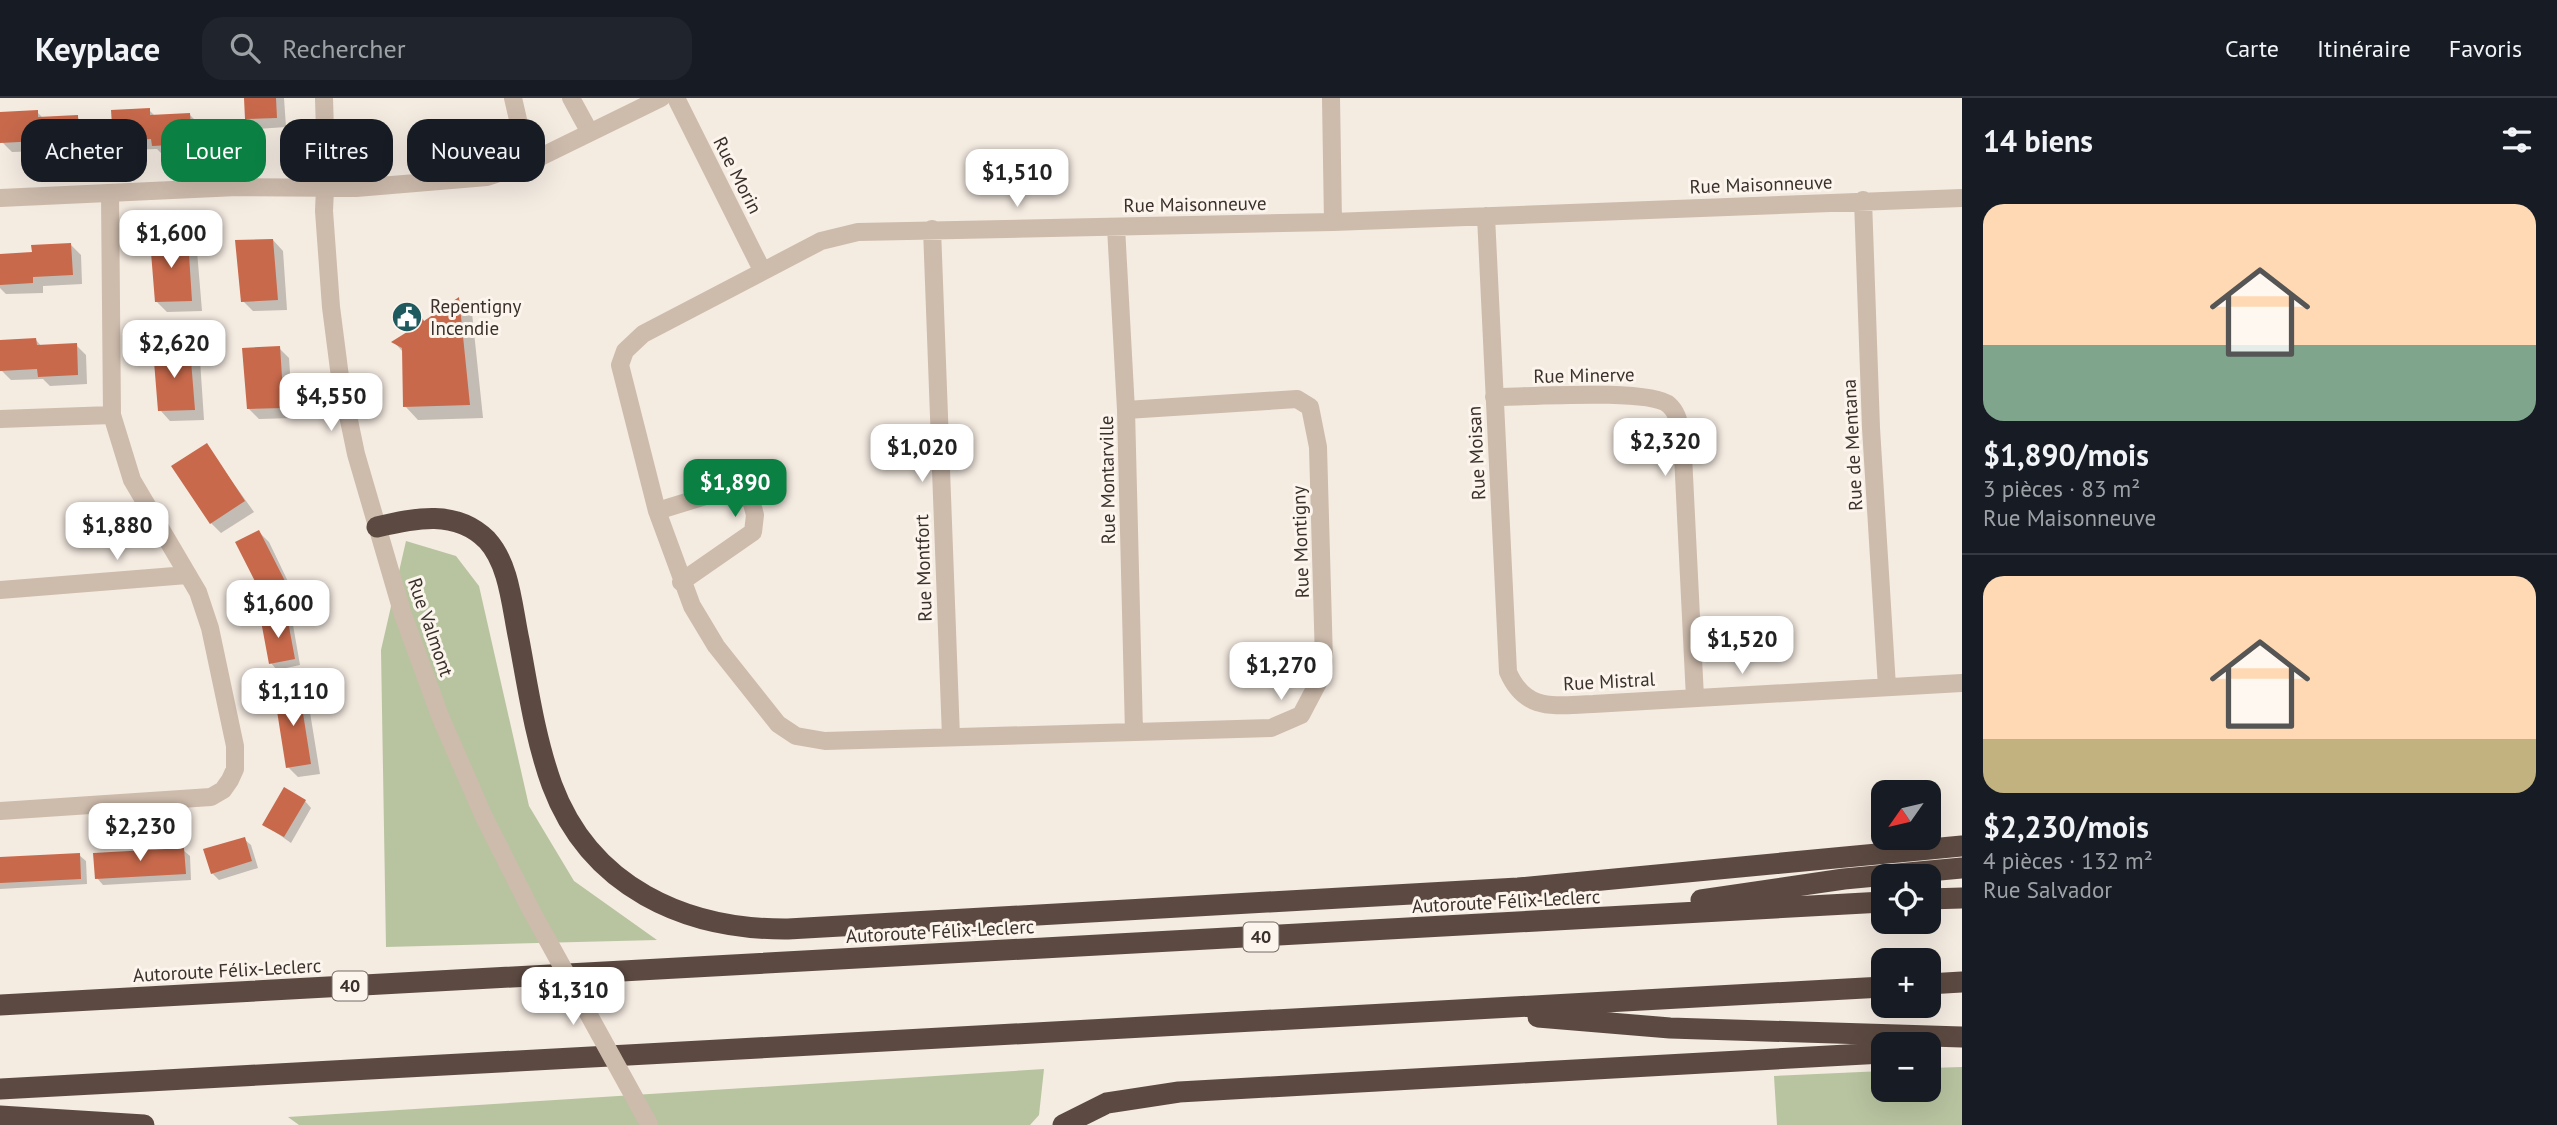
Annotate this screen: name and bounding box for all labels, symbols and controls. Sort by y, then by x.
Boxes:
search box [202,17,692,80]
text: Keyplace [35,27,160,70]
icon: search [226,29,264,67]
text: Rechercher [282,32,405,65]
text: Carte [2225,33,2279,64]
text: Itinéraire [2317,33,2411,64]
text: Favoris [2449,33,2522,64]
chip: Acheter [21,119,147,182]
chip: Louer [161,119,266,182]
chip: Filtres [280,119,393,182]
chip: Nouveau [407,119,545,182]
text: 14 biens [1983,121,2093,160]
icon: filters [2498,121,2536,159]
street label: Rue Morin [708,132,768,218]
pin: $1,510 [960,150,1074,209]
text: $1,510 [981,157,1053,186]
street label: Rue Maisonneuve [1689,170,1833,198]
street label: Rue Maisonneuve [1123,191,1267,217]
pin: $1,600 [114,211,228,270]
text: $1,600 [135,218,207,247]
icon: home [2197,249,2323,375]
place label: Repentigny Incendie [430,294,521,340]
public building icon: Repentigny Incendie [390,300,424,334]
pin: $2,620 [117,320,231,380]
text: $2,620 [138,328,210,357]
street label: Rue Minerve [1533,362,1635,388]
pin: $4,550 [274,374,388,433]
street label: Rue de Mentana [1837,379,1867,511]
text: $4,550 [295,381,367,410]
street label: Rue Moisan [1462,405,1490,501]
street label: Rue Montarville [1094,415,1120,545]
pin: $2,320 [1608,418,1722,478]
pin: $1,020 [865,424,979,484]
text: $2,320 [1629,426,1701,455]
text: $1,020 [886,432,958,461]
text: $1,890/mois [1983,435,2149,474]
pin: $1,890 [678,460,792,519]
text: $1,890 [699,467,771,496]
text: 3 pièces · 83 m² [1983,474,2140,503]
street label: Rue Montigny [1286,485,1314,599]
pin: $1,880 [60,503,174,562]
text: Rue Maisonneuve [1983,503,2156,532]
text: $1,880 [81,510,153,539]
street label: Rue Montfort [909,513,937,622]
street label: Rue Valmont [403,575,459,680]
pin: $1,600 [221,580,335,640]
text: $1,600 [242,588,314,617]
pin: $1,520 [1685,616,1799,676]
icon: home [2197,621,2323,747]
text: $1,520 [1706,624,1778,653]
pin: $1,270 [1224,642,1338,702]
text: $1,270 [1245,650,1317,679]
street label: Rue Mistral [1562,667,1656,695]
pin: $1,110 [236,668,350,728]
text: $1,110 [257,676,329,705]
north arrow [1871,780,1941,850]
map controls [1871,780,1941,1102]
pin: $2,230 [83,804,197,863]
text: $2,230/mois [1983,807,2149,846]
text: $2,230 [104,811,176,840]
text: 4 pièces · 132 m² [1983,846,2153,875]
button: locate [1871,864,1941,934]
text: Rue Salvador [1983,875,2112,904]
street label: Autoroute Félix-Leclerc [1411,884,1601,918]
street label: Autoroute Félix-Leclerc [845,914,1035,948]
road number: 40 [1244,922,1278,952]
button: + [1871,948,1941,1018]
street label: Autoroute Félix-Leclerc [132,953,322,987]
pin: $1,310 [516,968,630,1027]
road number: 40 [332,972,368,1001]
text: $1,310 [537,975,609,1004]
button: − [1871,1032,1941,1102]

